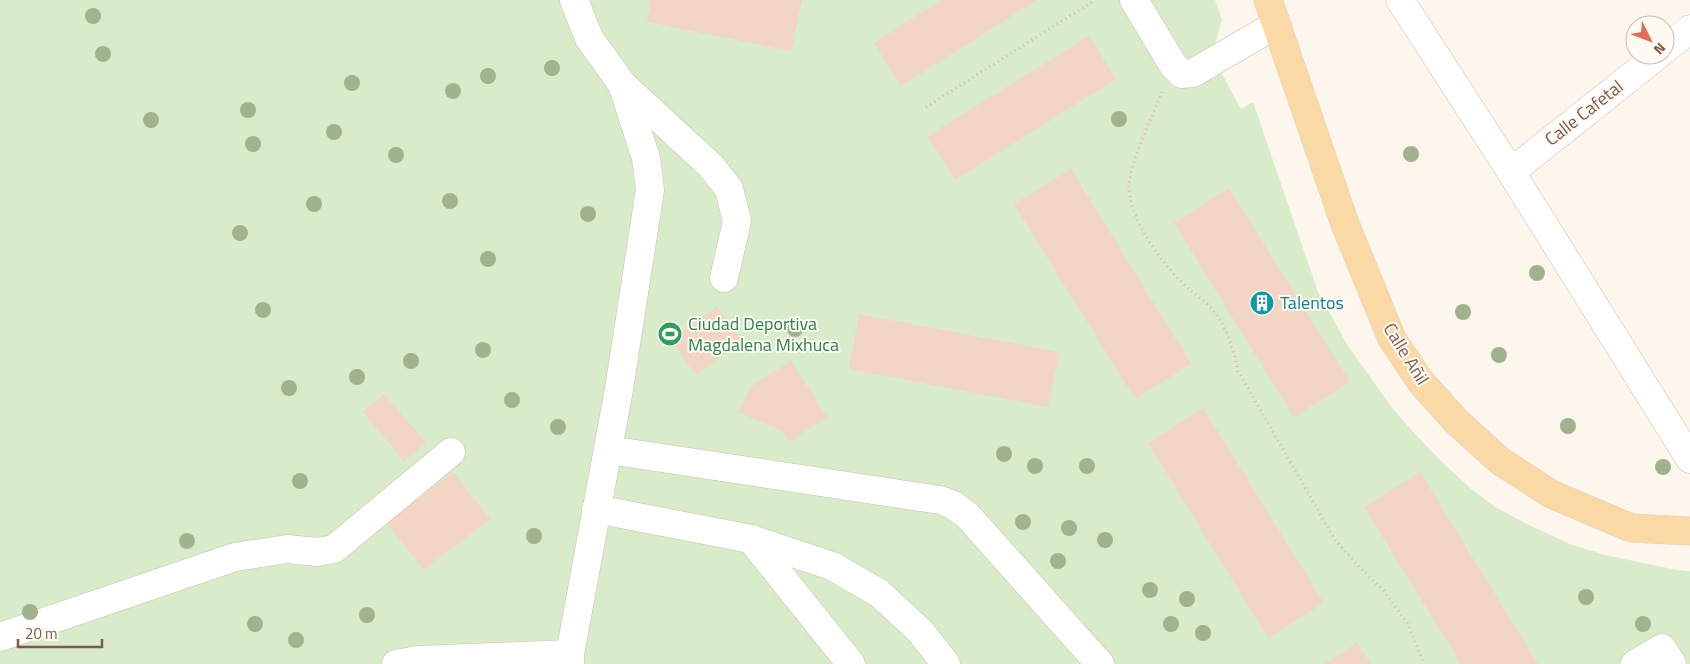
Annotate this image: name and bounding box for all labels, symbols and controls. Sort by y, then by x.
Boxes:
north arrow [1625,15,1675,65]
text: N [1649,38,1671,60]
street label: Calle Cafetal [1539,73,1629,152]
place label: Talentos [1280,289,1344,316]
building icon: Talentos [1249,290,1275,316]
place label: Ciudad Deportiva Magdalena Mixhuca [688,310,839,358]
street label: Calle Añil [1377,317,1436,390]
sports icon: Ciudad Deportiva Magdalena Mixhuca [657,321,683,347]
scale bar [18,616,101,648]
text: 20 m [25,622,58,645]

